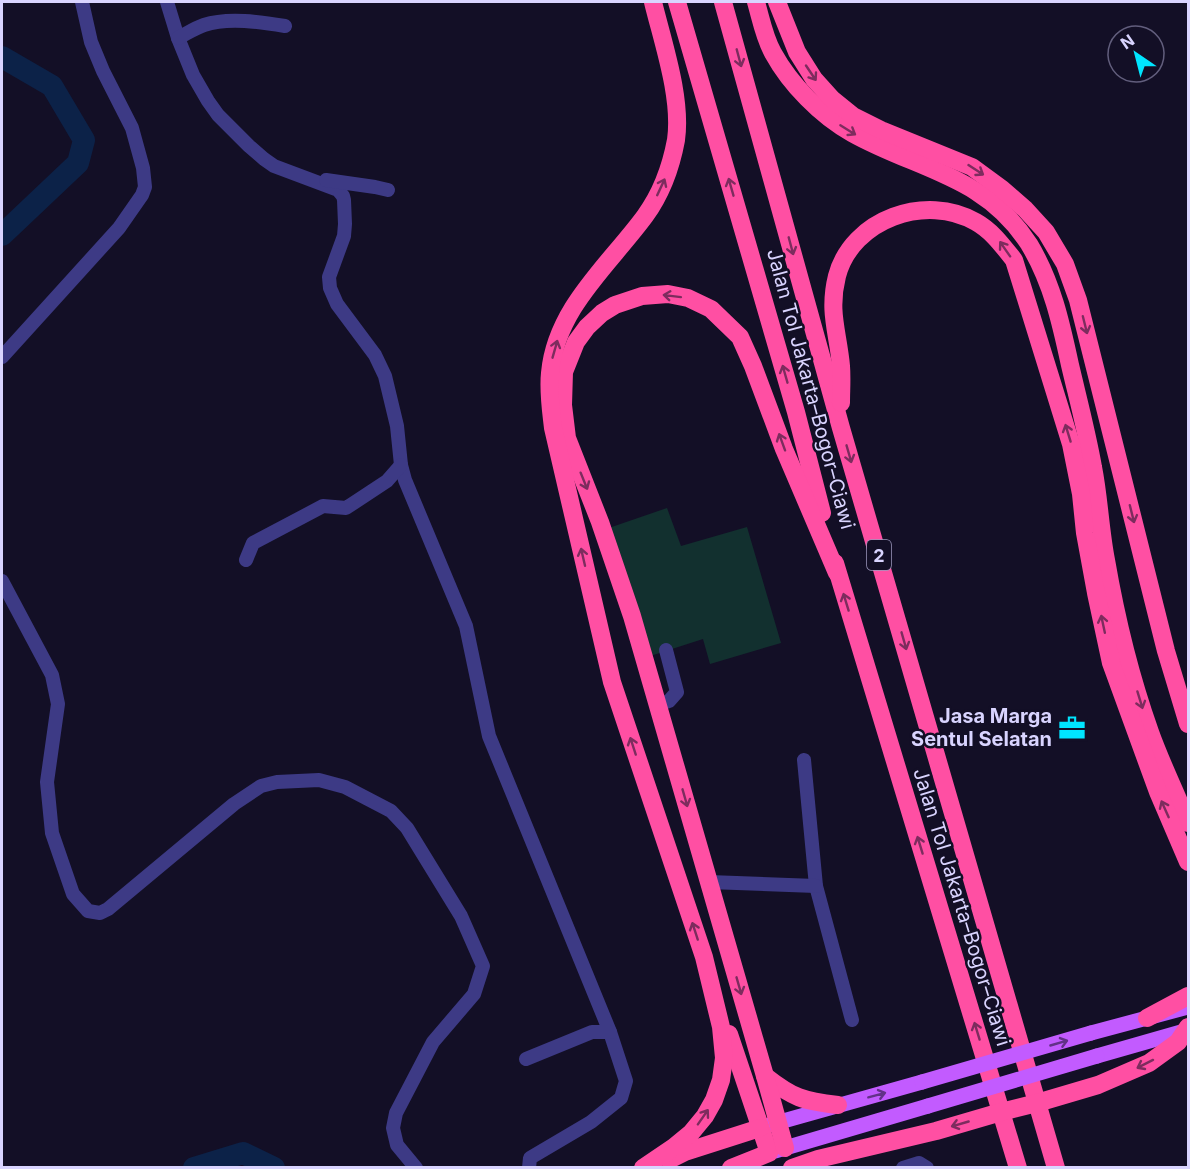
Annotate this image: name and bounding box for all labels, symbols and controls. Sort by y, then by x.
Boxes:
north arrow [1106,24,1166,84]
text: N [1117,30,1138,53]
one-way arrow [734,48,745,67]
one-way arrow [805,65,817,81]
one-way arrow [839,125,856,137]
one-way arrow [967,165,984,177]
one-way arrow [725,178,736,197]
one-way arrow [655,179,667,197]
one-way arrow [786,236,797,255]
one-way arrow [999,241,1011,257]
street label: Jalan Tol Jakarta–Bogor–Ciawi [762,246,860,532]
one-way arrow [663,290,682,301]
one-way arrow [1079,315,1091,334]
one-way arrow [550,340,562,359]
one-way arrow [779,365,790,384]
one-way arrow [1062,424,1073,443]
one-way arrow [776,433,787,451]
one-way arrow [844,444,855,463]
one-way arrow [579,471,590,490]
one-way arrow [1126,504,1138,523]
road number: 2 [867,540,891,570]
one-way arrow [577,548,589,567]
one-way arrow [840,593,851,612]
one-way arrow [1097,615,1108,635]
one-way arrow [899,631,910,650]
one-way arrow [1135,690,1146,709]
place label: Jasa Marga Sentul Selatan [911,704,1052,751]
office icon: Jasa Marga Sentul Selatan [1057,713,1087,743]
one-way arrow [627,737,638,756]
street label: Jalan Tol Jakarta–Bogor–Ciawi [908,765,1016,1049]
one-way arrow [680,789,691,808]
one-way arrow [1159,800,1170,818]
one-way arrow [914,835,925,854]
one-way arrow [689,922,700,941]
one-way arrow [734,976,745,995]
one-way arrow [971,1022,982,1041]
one-way arrow [1049,1037,1068,1048]
one-way arrow [1136,1059,1154,1070]
one-way arrow [867,1088,886,1100]
one-way arrow [697,1110,709,1126]
one-way arrow [951,1119,970,1130]

